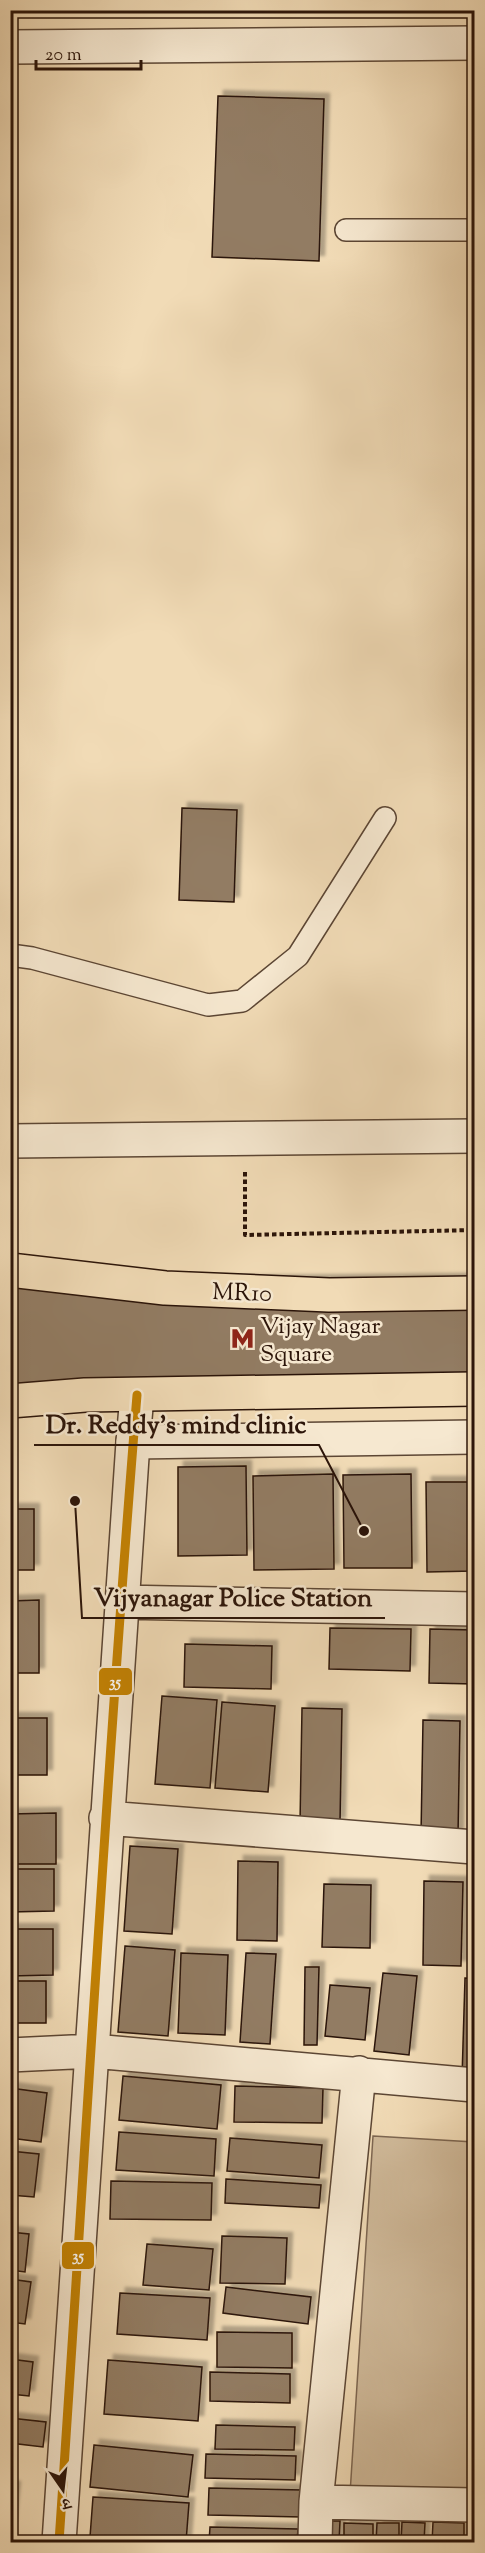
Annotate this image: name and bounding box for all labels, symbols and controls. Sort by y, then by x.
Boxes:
scale bar [36,33,141,71]
text: 20 m [45,43,82,69]
street label: MR10 [211,1276,272,1312]
place label: Vijay Nagar Square [260,1310,380,1372]
metro station icon: Vijay Nagar Square [229,1326,255,1352]
callout: Dr. Reddy's mind clinic [34,1401,319,1445]
text: Dr. Reddy's mind clinic [46,1408,307,1445]
callout: Vijyanagar Police Station [82,1574,385,1618]
text: Vijyanagar Police Station [94,1581,373,1618]
line badge: 35 [98,1667,133,1696]
text: 35 [109,1672,121,1695]
line badge: 35 [61,2241,95,2270]
text: 35 [72,2246,84,2269]
north arrow [33,2460,93,2520]
text: उ [57,2490,74,2515]

